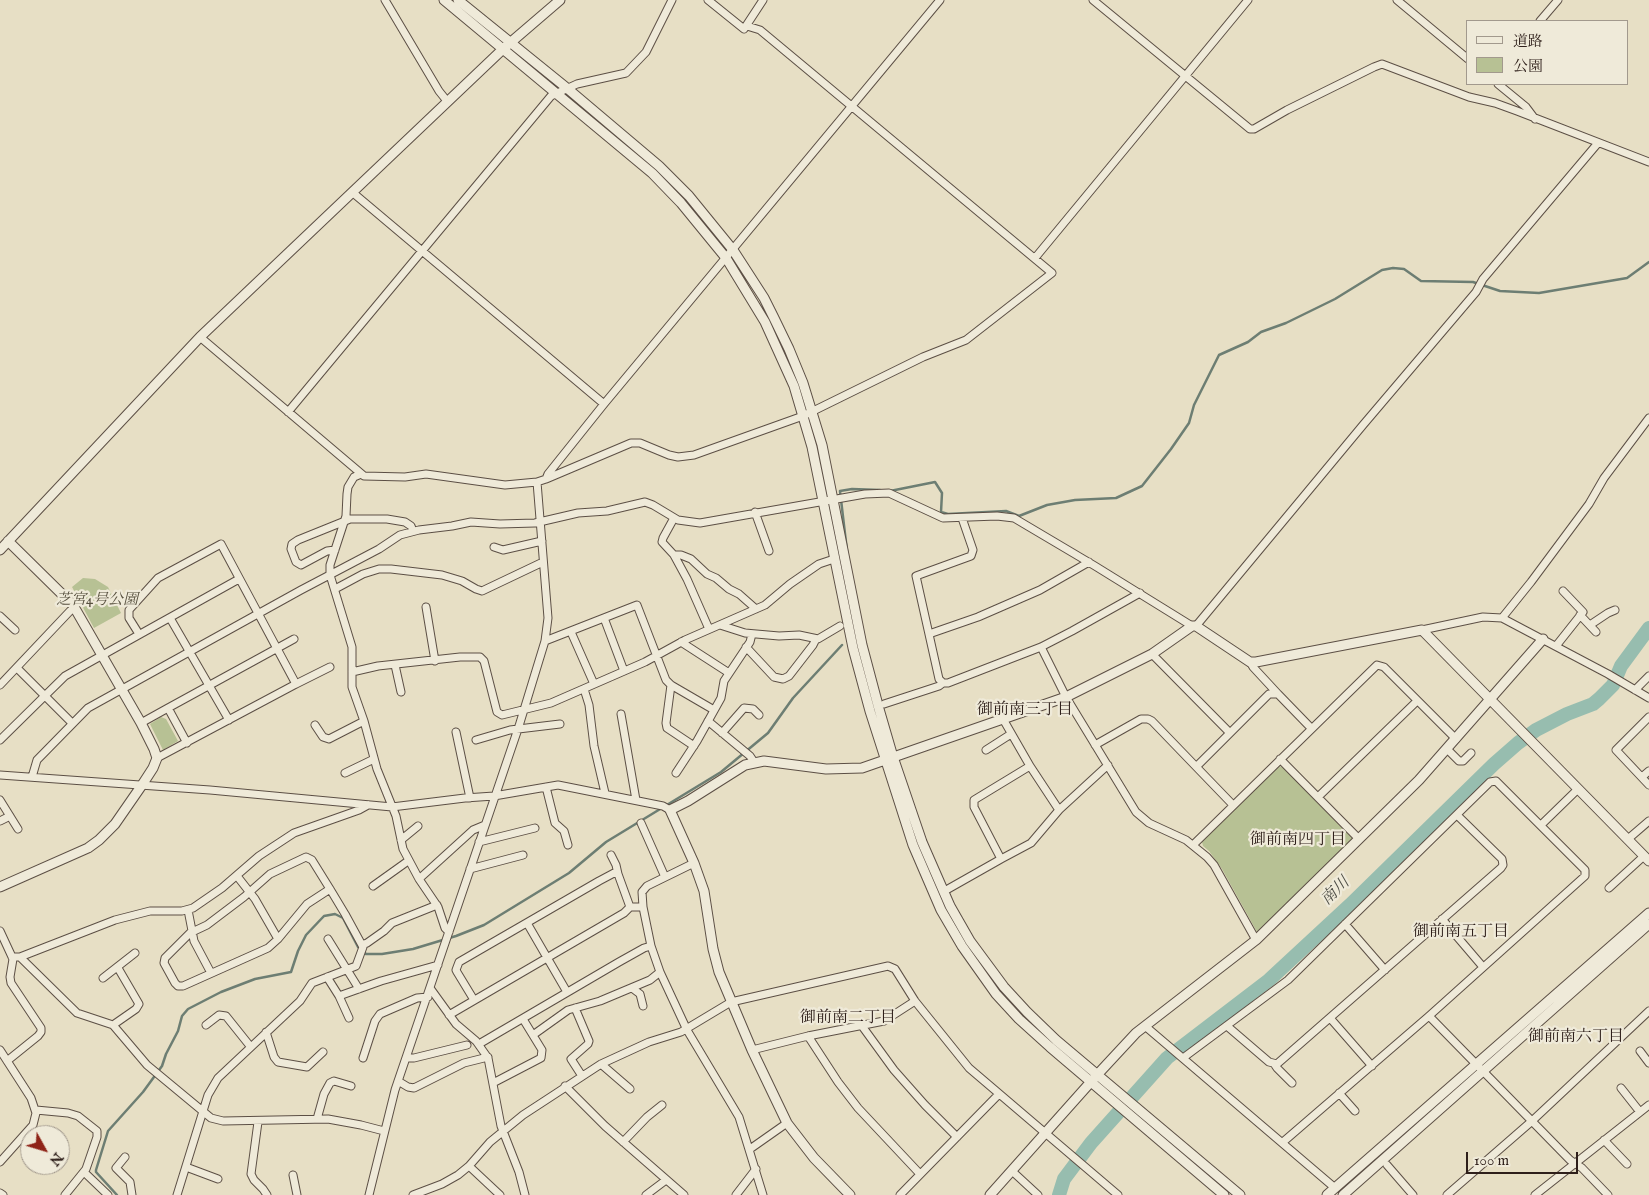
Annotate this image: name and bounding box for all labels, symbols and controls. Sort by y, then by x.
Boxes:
legend [1466,20,1629,85]
text: 道路 [1513,32,1543,51]
text: 公園 [1513,57,1543,76]
park label: 芝宮4号公園 [56,592,138,610]
district label: 御前南三丁目 [977,701,1073,721]
district label: 御前南四丁目 [1250,831,1346,851]
water label: 南川 [1318,874,1354,910]
district label: 御前南五丁目 [1413,923,1509,943]
district label: 御前南二丁目 [800,1009,896,1029]
district label: 御前南六丁目 [1528,1028,1624,1048]
north arrow [20,1125,70,1175]
scale bar [1469,1142,1582,1174]
text: N [45,1148,67,1169]
text: 100 m [1474,1151,1509,1170]

